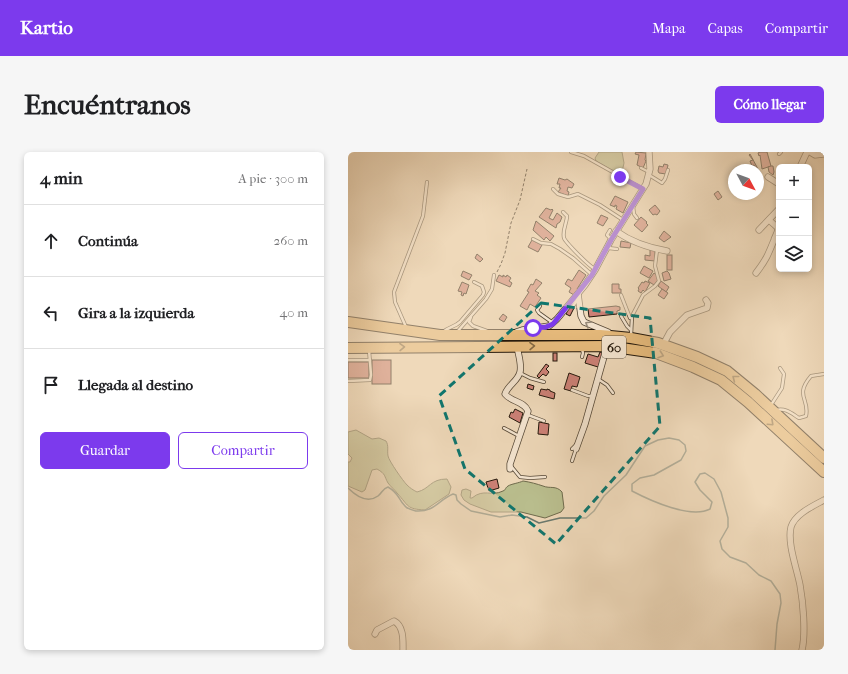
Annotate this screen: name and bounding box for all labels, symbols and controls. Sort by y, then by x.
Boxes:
text: Kartio [20,17,73,39]
text: Mapa [652,20,686,37]
text: Capas [708,20,743,37]
text: Compartir [765,20,828,37]
button: Cómo llegar [715,86,824,123]
text: Encuéntranos [24,88,191,121]
north arrow [728,164,764,200]
map controls [776,164,812,272]
button: + [776,164,812,200]
text: 4 min [40,168,83,188]
route end [611,168,629,186]
text: A pie · 300 m [238,171,308,186]
button: − [776,200,812,236]
icon: ahead [40,230,62,252]
text: Continúa [78,232,138,250]
text: 260 m [274,233,308,248]
button: layers [776,236,812,272]
icon: left [40,302,62,324]
text: Gira a la izquierda [78,304,194,322]
text: 40 m [280,305,308,320]
route start [524,319,542,337]
one-way arrow [585,321,592,328]
road number: 60 [602,336,626,358]
one-way arrow [529,342,535,350]
one-way arrow [399,343,405,351]
one-way arrow [658,351,665,359]
icon: arrive [40,374,62,396]
text: Llegada al destino [78,376,193,394]
one-way arrow [733,376,740,383]
one-way arrow [766,418,773,425]
button: Guardar [40,432,170,469]
button: Compartir [178,432,308,469]

